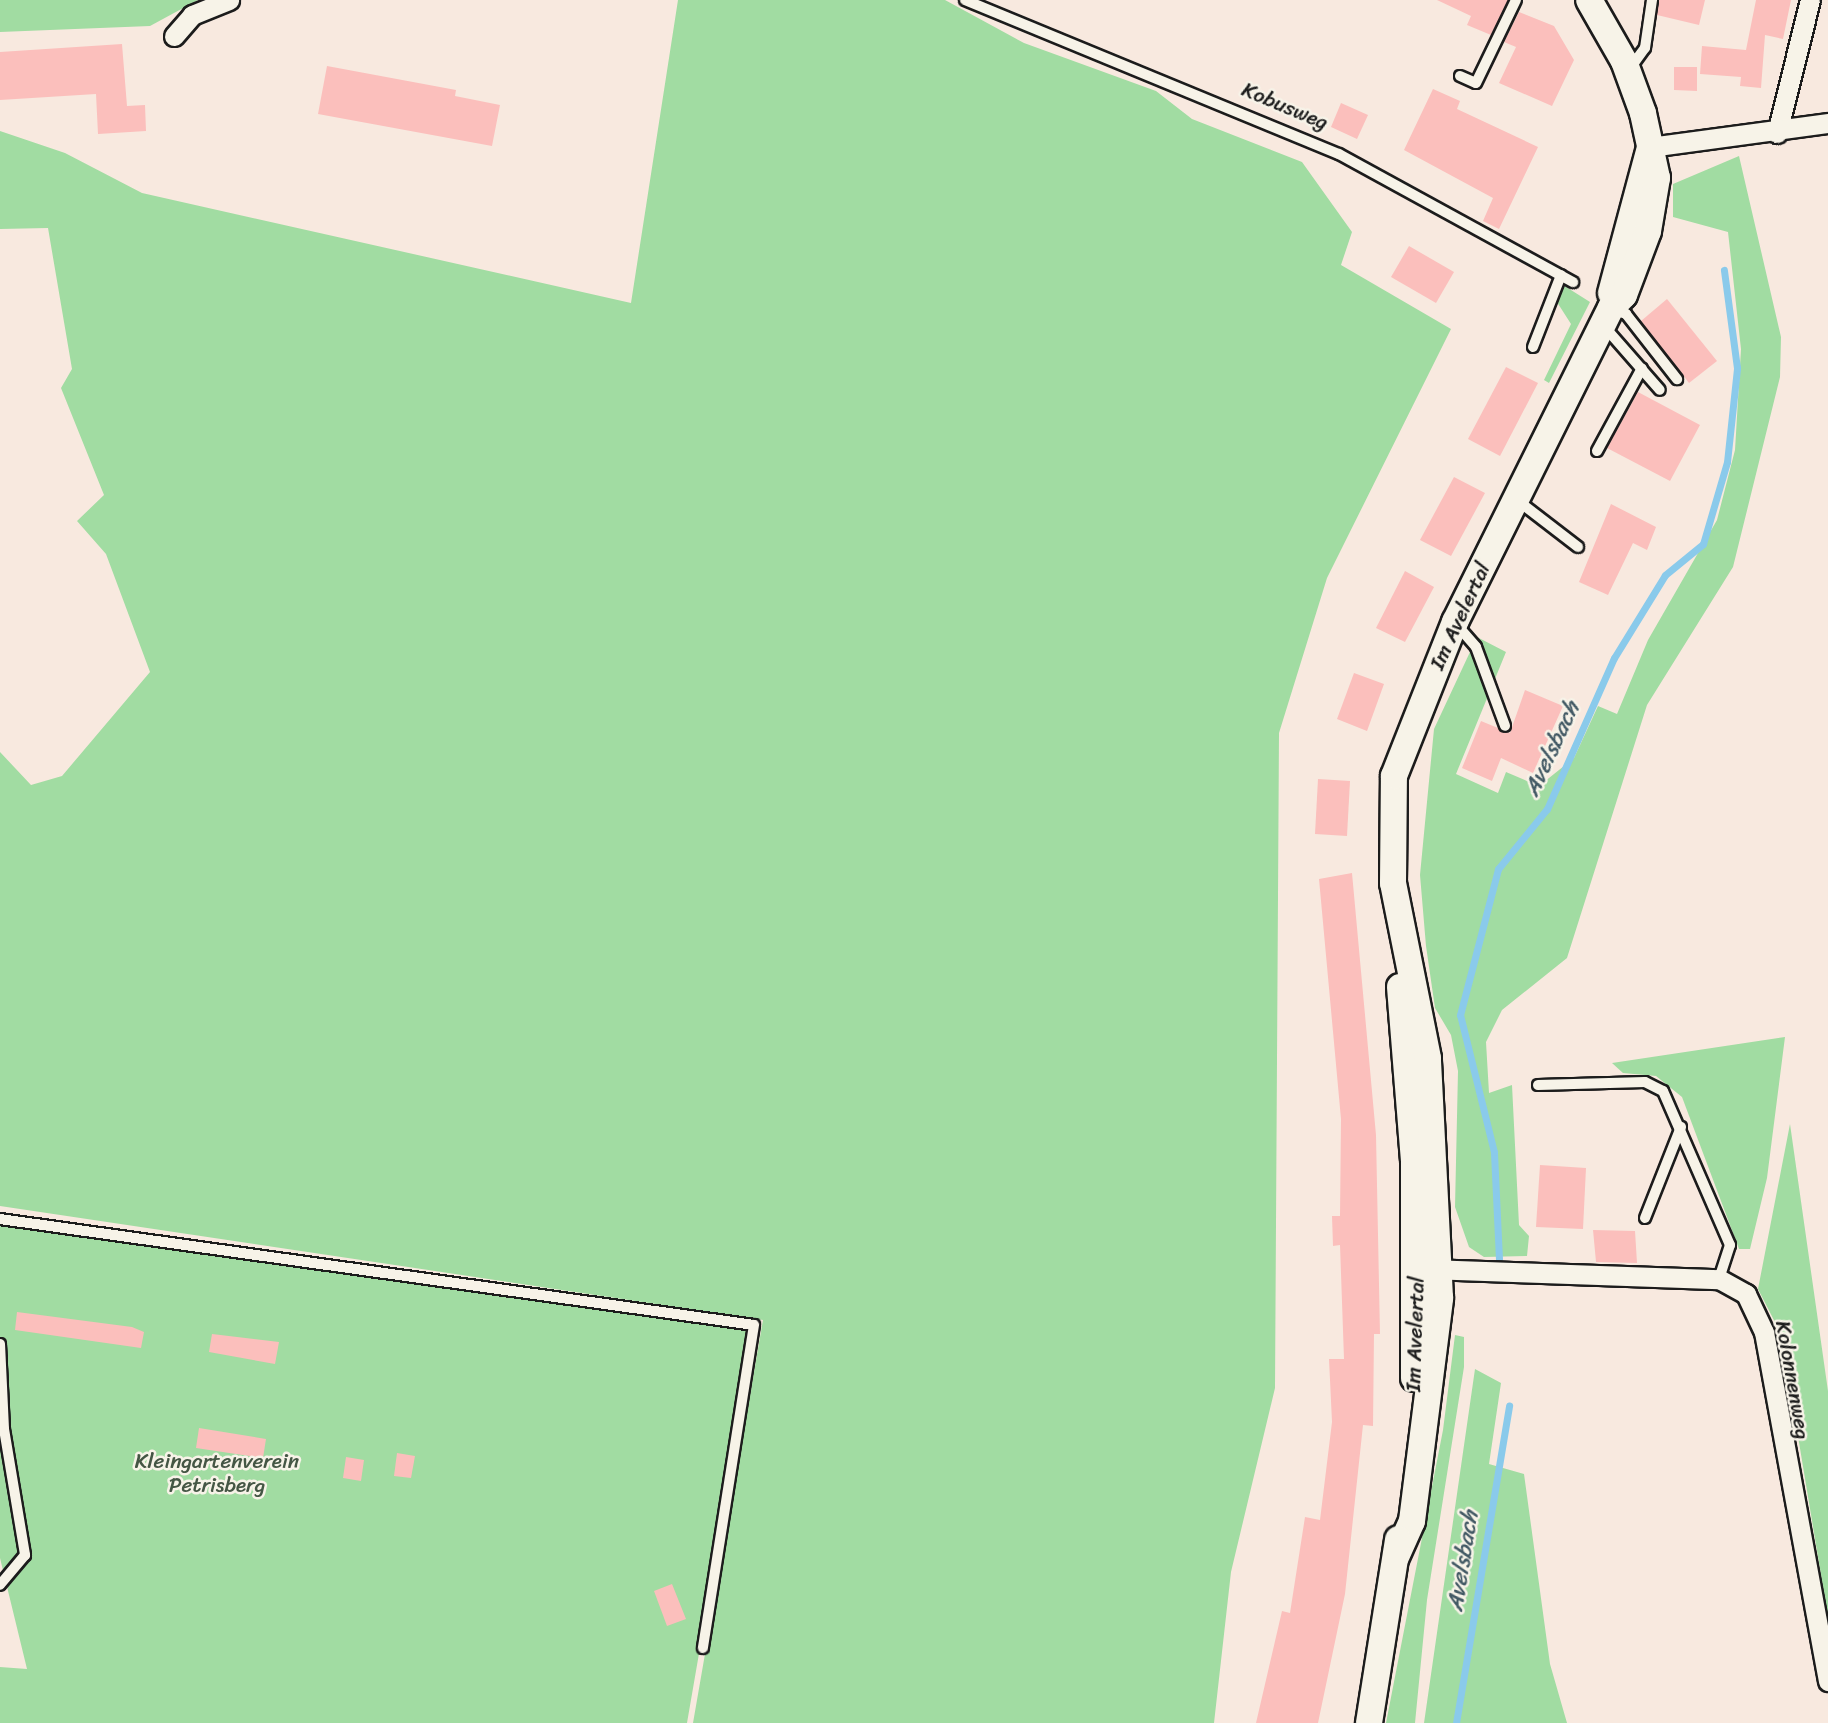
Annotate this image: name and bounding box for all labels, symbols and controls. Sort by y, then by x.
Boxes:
street label: Kobusweg [1238,77,1332,135]
street label: Im Avelertal [1424,558,1496,674]
water label: Avelsbach [1518,697,1586,801]
street label: Im Avelertal [1400,1276,1430,1392]
street label: Kolonnenweg [1770,1319,1816,1441]
park label: Kleingartenverein Petrisberg [135,1448,299,1498]
water label: Avelsbach [1441,1509,1485,1613]

